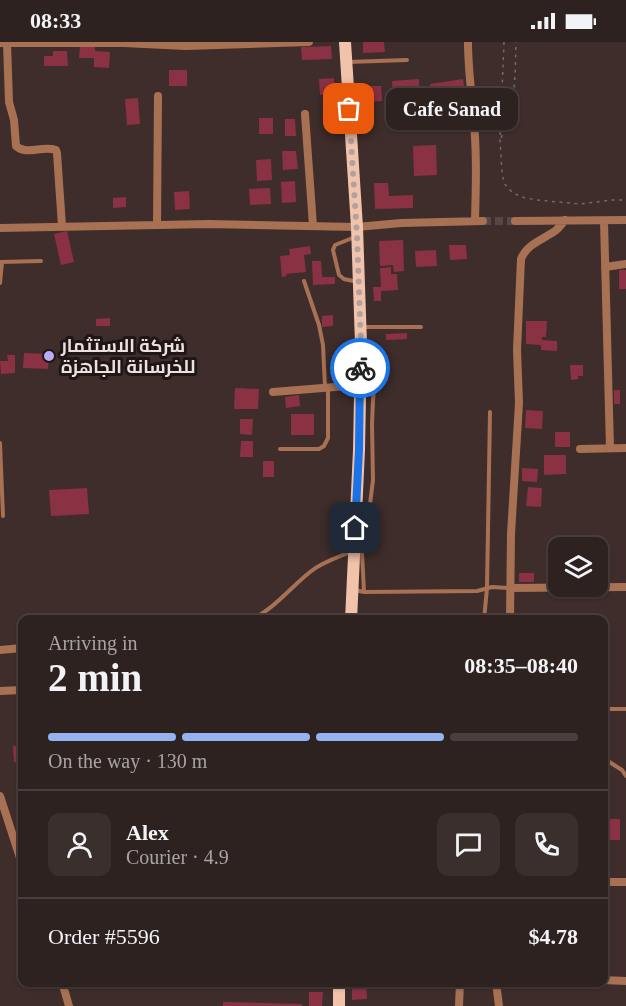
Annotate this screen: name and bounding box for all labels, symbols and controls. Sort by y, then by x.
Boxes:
text: 08:33 [30,8,81,33]
pin [323,83,374,134]
callout: Cafe Sanad [385,88,517,130]
icon: bag [332,92,365,125]
text: Cafe Sanad [403,98,501,120]
place label: شركة الاستثمار للخرسانة الجاهزة [60,336,195,378]
courier [330,338,390,398]
marker: شركة الاستثمار للخرسانة الجاهزة [42,349,56,363]
icon: bike [344,352,377,385]
pin [329,502,380,553]
icon: home [338,511,371,544]
map controls [548,537,608,597]
button: layers [548,537,608,597]
text: Arriving in [48,632,137,654]
text: 08:35–08:40 [464,653,578,678]
text: 2 min [48,656,142,699]
text: On the way · 130 m [48,750,207,772]
button: person [48,813,111,876]
button: chat [437,813,500,876]
button: phone [515,813,578,876]
text: Alex [126,820,169,845]
text: Courier · 4.9 [126,846,229,868]
text: Order #5596 [48,924,160,949]
text: $4.78 [529,924,578,949]

